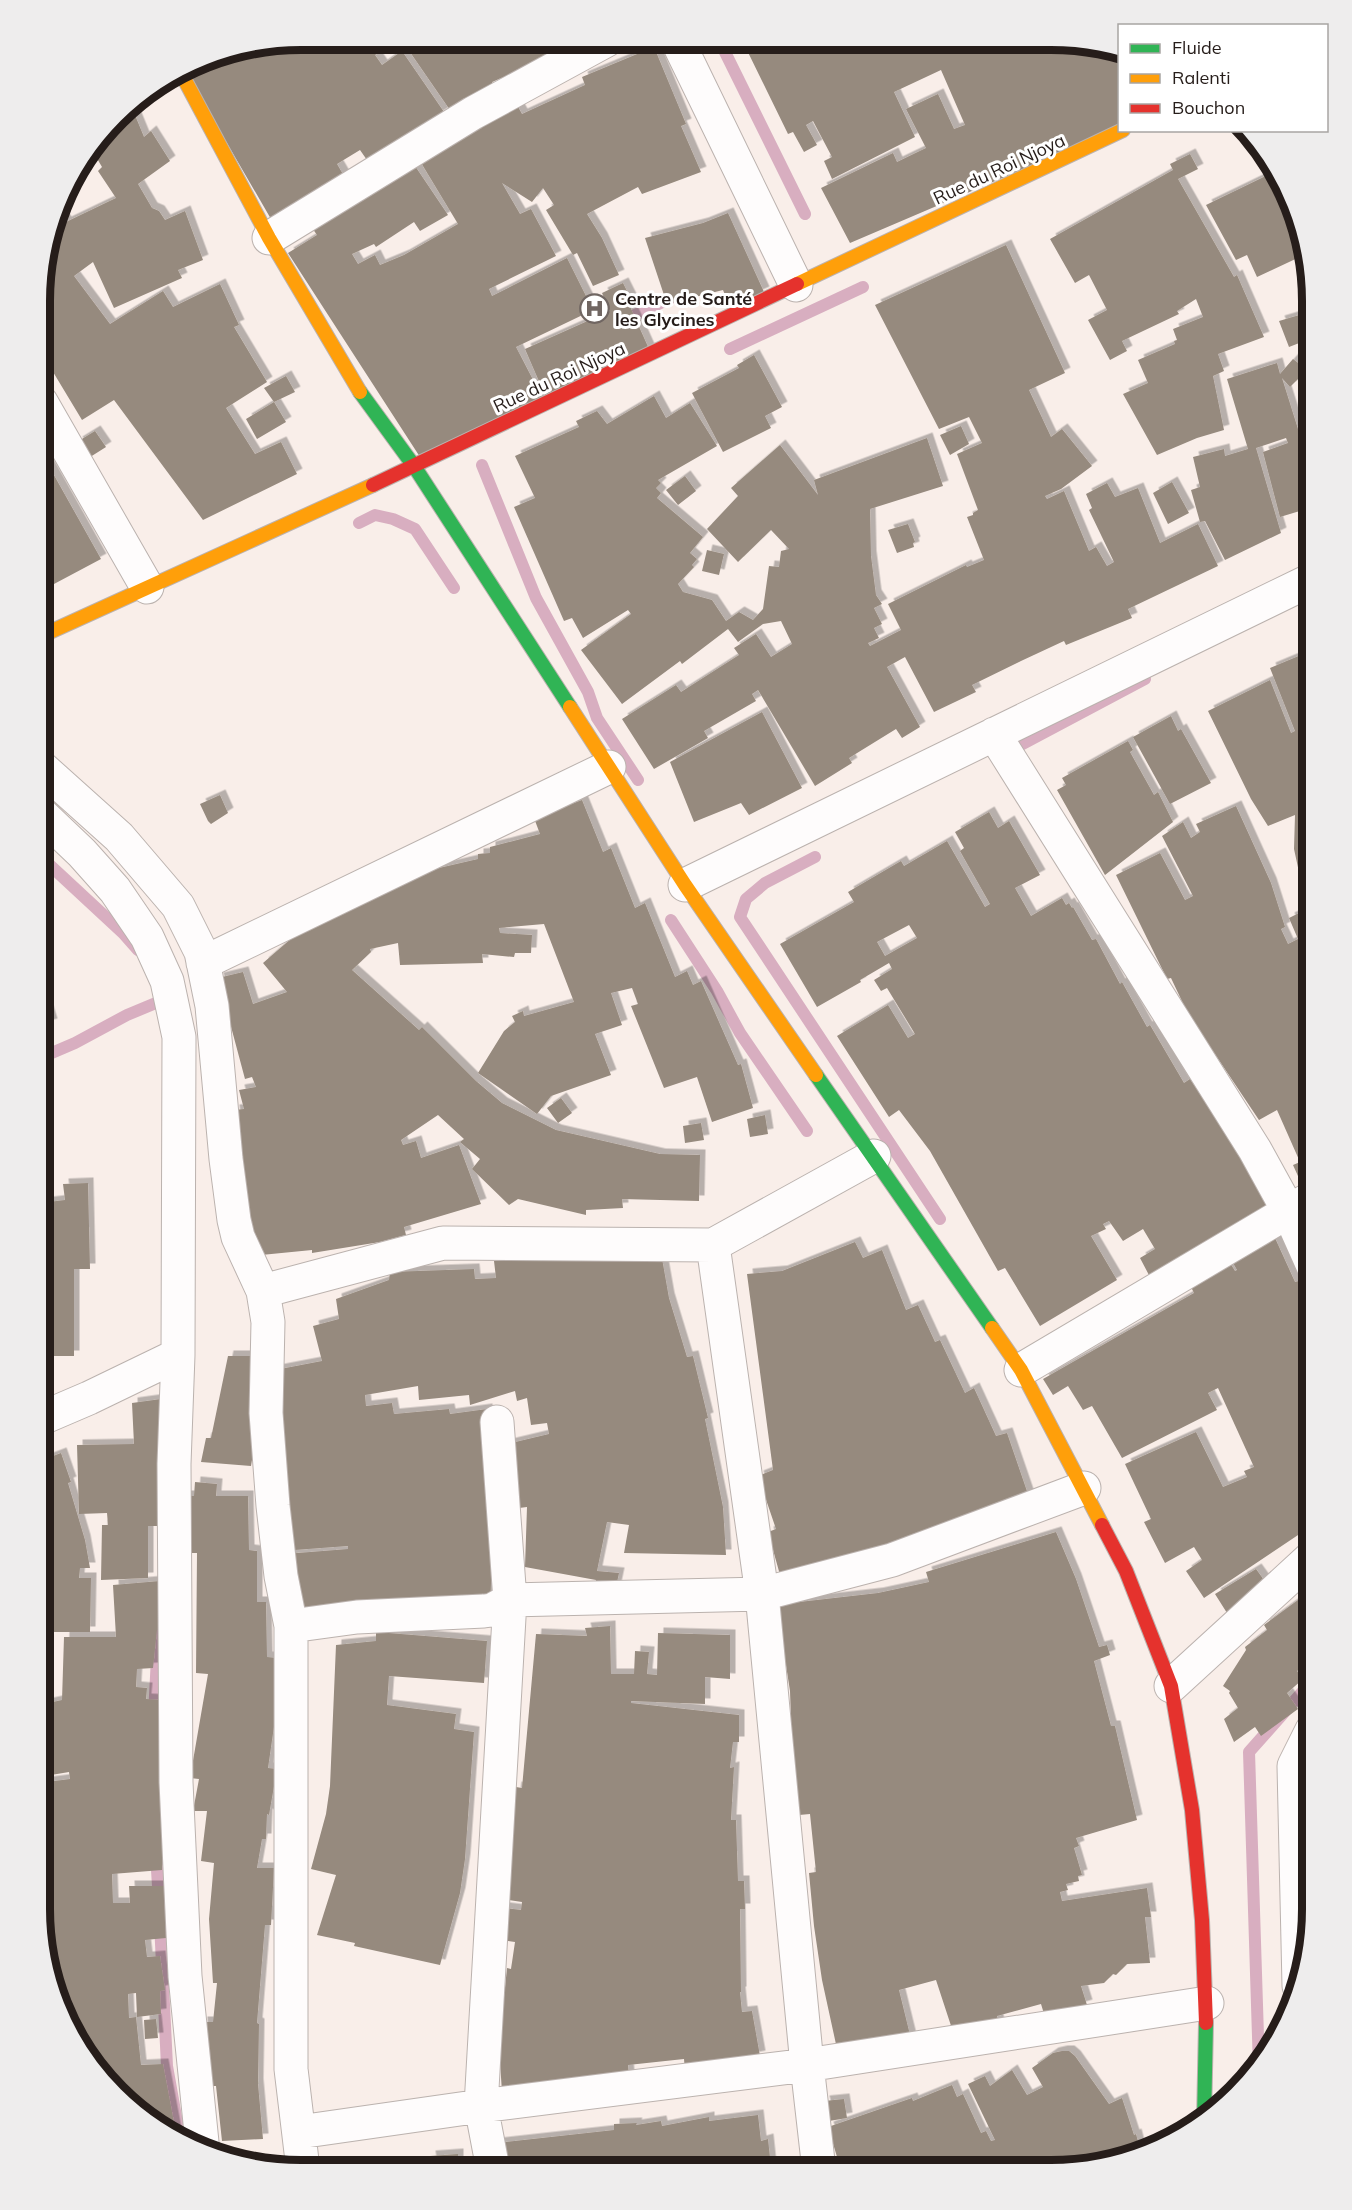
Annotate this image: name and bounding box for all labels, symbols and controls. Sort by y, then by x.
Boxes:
legend [1118,24,1328,132]
text: Fluide [1172,36,1222,59]
text: Ralenti [1172,66,1230,89]
text: Bouchon [1172,96,1245,119]
street label: Rue du Roi Njoya [929,128,1069,210]
place label: Centre de Santé les Glycines [615,287,752,331]
hospital icon: Centre de Santé les Glycines [578,292,610,324]
street label: Rue du Roi Njoya [489,336,629,418]

